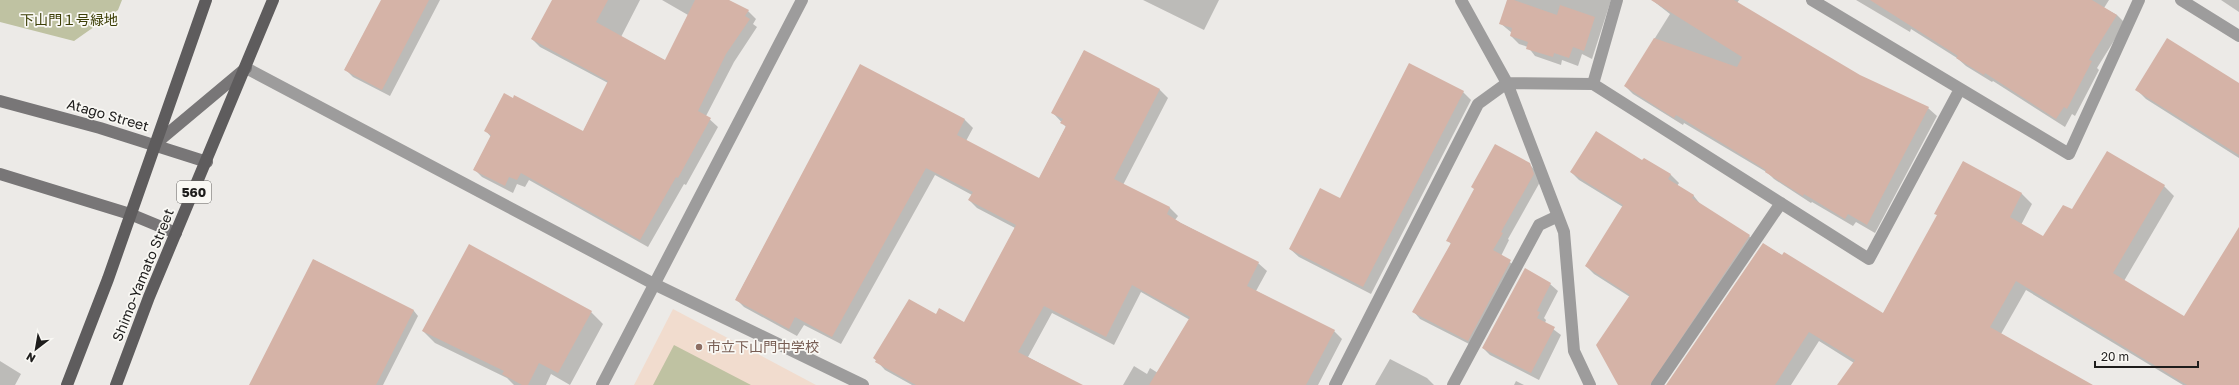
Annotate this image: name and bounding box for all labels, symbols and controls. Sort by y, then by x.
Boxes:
park label: 下山門１号緑地 [20,11,118,28]
street label: Atago Street [65,95,151,134]
road number: 560 [177,181,211,203]
street label: Shimo-Yamato Street [108,206,177,344]
north arrow [16,329,56,369]
place label: 市立下山門中学校 [707,338,819,355]
marker: 市立下山門中学校 [694,342,704,352]
scale bar [2095,343,2198,369]
text: 20 m [2101,349,2129,364]
text: N [24,350,38,366]

